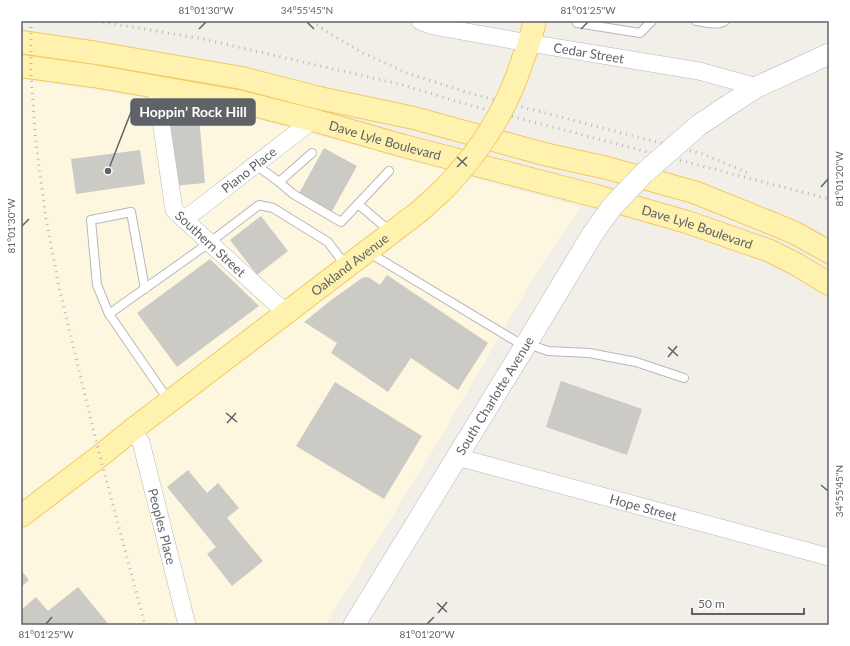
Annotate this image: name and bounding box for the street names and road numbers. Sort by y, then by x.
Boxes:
street label: Cedar Street [552,39,626,67]
street label: Dave Lyle Boulevard [327,117,443,163]
street label: Piano Place [218,143,280,196]
street label: Dave Lyle Boulevard [640,201,755,252]
street label: Southern Street [172,207,249,280]
street label: Oakland Avenue [308,230,392,299]
street label: South Charlotte Avenue [452,333,537,458]
street label: Peoples Place [145,486,180,566]
street label: Hope Street [608,490,679,524]

